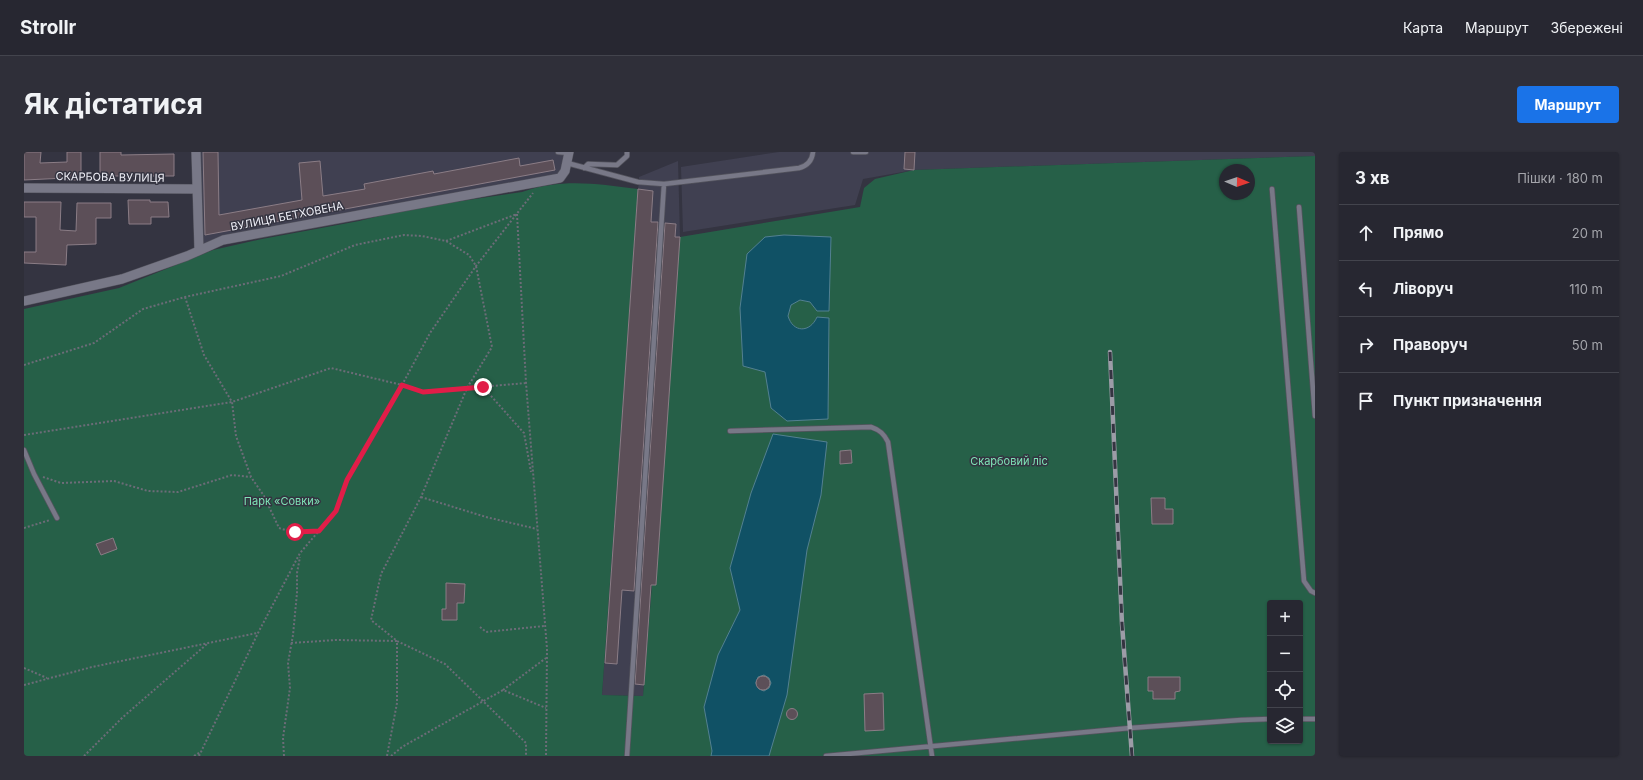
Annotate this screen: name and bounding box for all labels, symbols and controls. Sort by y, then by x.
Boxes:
text: Strollr [20,16,76,39]
text: Карта [1403,19,1443,36]
text: Маршрут [1465,19,1529,36]
text: Збережені [1551,19,1623,36]
button: Маршрут [1517,86,1619,123]
text: Як дістатися [24,87,203,121]
north arrow [1219,164,1255,200]
text: 3 хв [1355,168,1390,188]
street label: СКАРБОВА ВУЛИЦЯ [55,169,165,185]
text: Пішки · 180 m [1517,170,1603,186]
street label: ВУЛИЦЯ БЕТХОВЕНА [229,198,345,234]
icon: ahead [1355,222,1377,244]
text: Прямо [1393,223,1444,242]
text: 20 m [1572,225,1603,241]
icon: left [1355,278,1377,300]
text: Ліворуч [1393,279,1453,298]
text: 110 m [1569,281,1603,297]
icon: right [1355,334,1377,356]
text: Праворуч [1393,335,1467,354]
text: 50 m [1572,337,1603,353]
route end [474,378,492,396]
icon: arrive [1355,390,1377,412]
text: Пункт призначення [1393,391,1542,410]
park label: Скарбовий ліс [970,454,1048,468]
park label: Парк «Совки» [244,494,320,508]
route start [286,523,304,541]
map controls [1267,600,1303,744]
button: + [1267,600,1303,636]
button: − [1267,636,1303,672]
button: locate [1267,672,1303,708]
button: layers [1267,708,1303,744]

